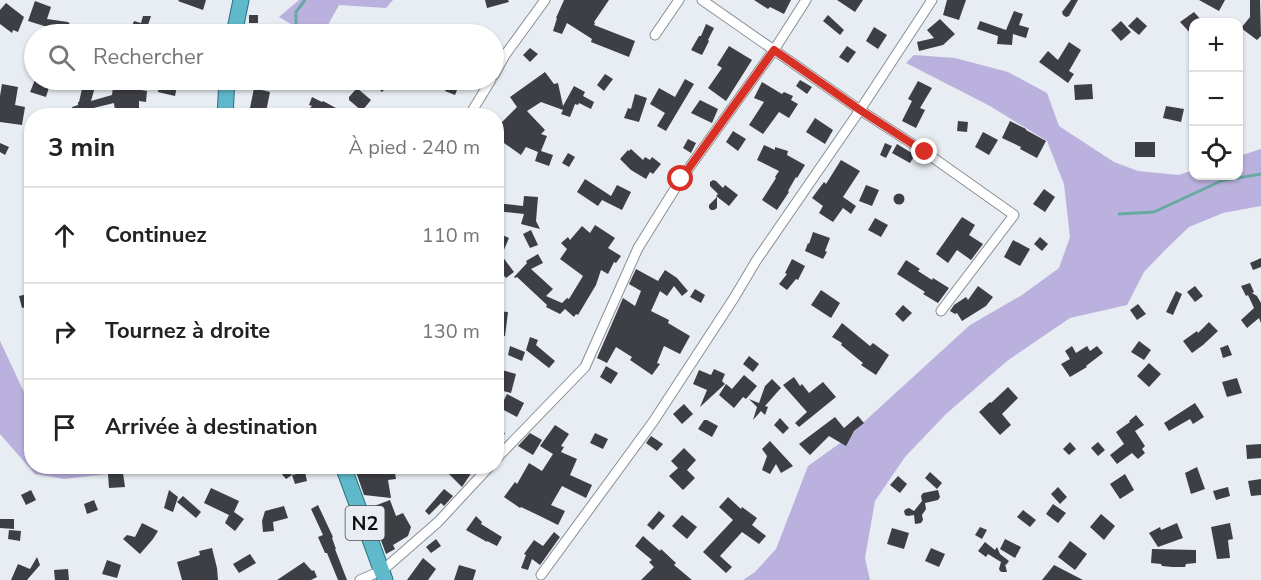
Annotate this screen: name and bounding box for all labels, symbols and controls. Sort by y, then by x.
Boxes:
map controls [1189,18,1243,180]
button: + [1189,18,1243,72]
search box [24,24,504,90]
icon: search [45,41,78,74]
text: Rechercher [93,42,204,72]
button: − [1189,72,1243,126]
button: locate [1189,126,1243,180]
text: 3 min [48,130,115,165]
text: À pied · 240 m [349,134,480,161]
route end [911,138,937,164]
route start [667,165,693,191]
icon: ahead [48,219,81,252]
text: Continuez [105,220,207,250]
text: 110 m [422,222,480,249]
icon: right [48,315,81,348]
text: Tournez à droite [105,316,270,346]
text: 130 m [422,318,480,345]
icon: arrive [48,411,81,444]
text: Arrivée à destination [105,412,318,442]
road number: N2 [346,506,385,540]

